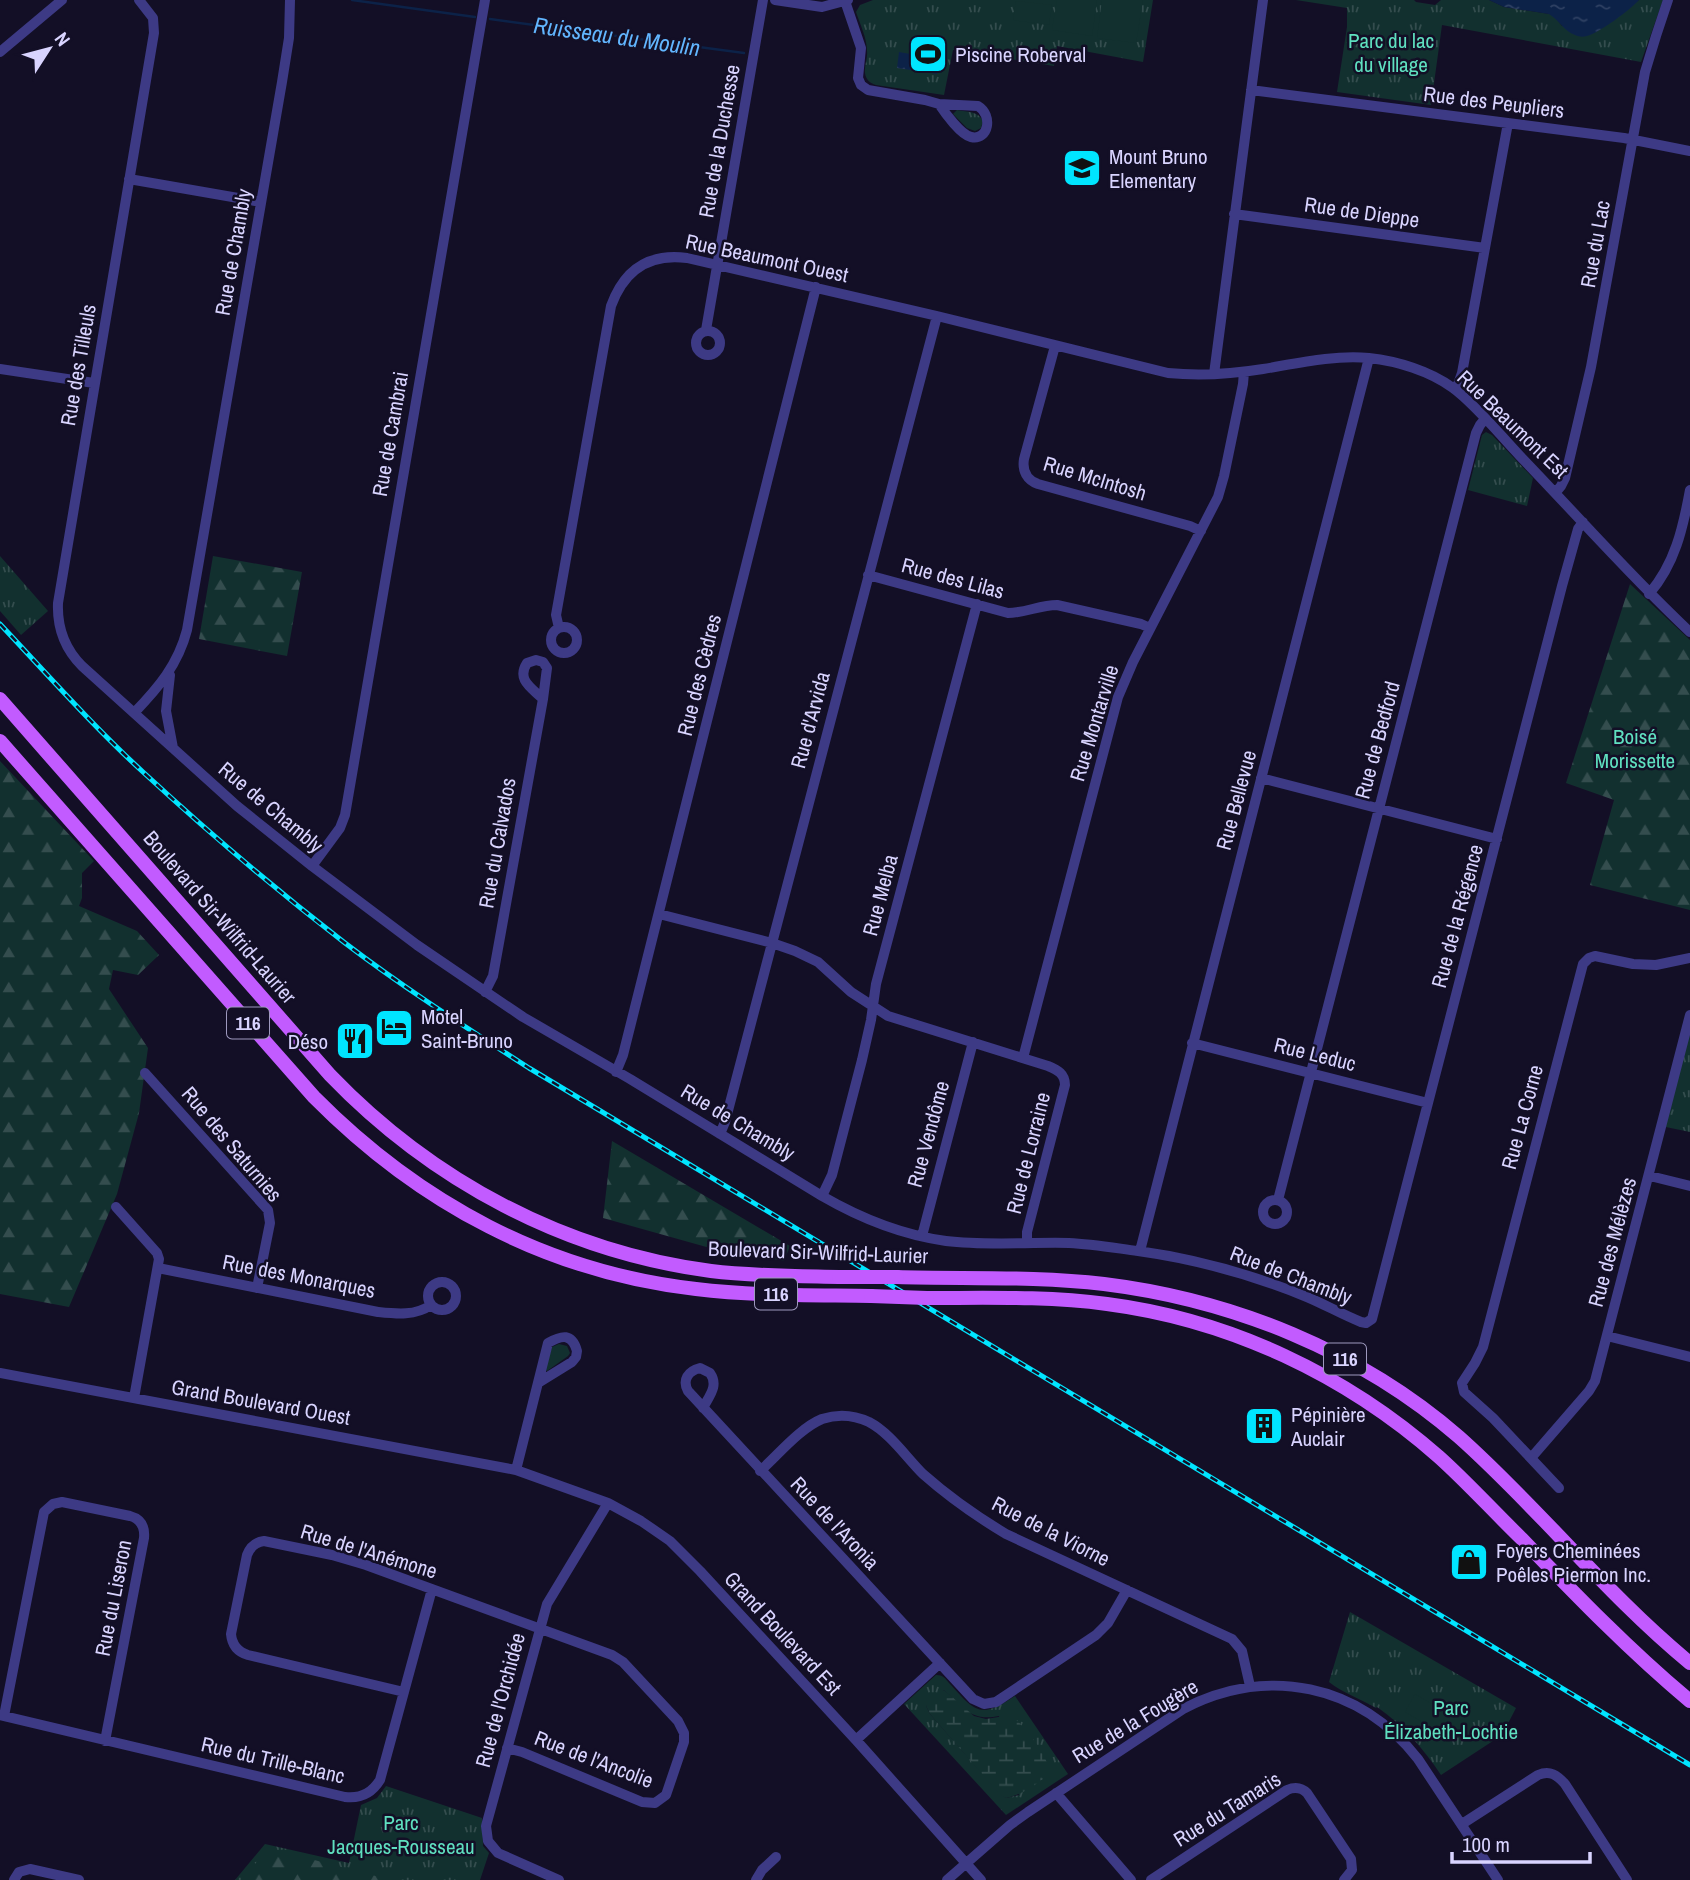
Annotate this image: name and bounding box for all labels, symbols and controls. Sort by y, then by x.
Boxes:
water label: Ruisseau du Moulin [532,9,702,63]
north arrow [14,14,84,84]
park label: Parc du lac du village [1348,26,1434,79]
text: N [49,27,77,51]
sports icon: Piscine Roberval [907,33,949,75]
place label: Piscine Roberval [955,40,1086,69]
street label: Rue de la Duchesse [691,62,747,220]
street label: Rue des Peupliers [1422,79,1566,125]
place label: Mount Bruno Elementary [1109,142,1208,195]
school or university icon: Mount Bruno Elementary [1061,147,1103,189]
street label: Rue de Chambly [208,186,258,318]
street label: Rue de Dieppe [1303,190,1421,234]
street label: Rue du Lac [1573,198,1617,290]
street label: Rue Beaumont Ouest [683,227,851,289]
street label: Rue des Tilleuls [53,302,103,428]
street label: Rue Beaumont Est [1451,363,1575,485]
street label: Rue de Cambrai [365,369,415,499]
street label: Rue McIntosh [1040,449,1150,507]
street label: Rue des Lilas [898,550,1008,606]
street label: Rue des Cèdres [670,611,728,739]
street label: Rue Montarville [1063,661,1125,785]
street label: Rue d'Arvida [783,668,837,772]
street label: Rue de Bedford [1347,678,1407,802]
park label: Boisé Morissette [1595,722,1675,775]
street label: Rue Bellevue [1209,747,1263,853]
street label: Rue de Chambly [213,755,330,860]
street label: Rue du Calvados [471,775,523,911]
street label: Boulevard Sir-Wilfrid-Laurier [137,824,303,1010]
street label: Rue de la Régence [1424,841,1490,991]
street label: Rue Melba [855,851,905,939]
place label: Motel Saint-Bruno [421,1002,513,1055]
road number: 116 [227,1007,269,1038]
hotel icon: Motel Saint-Bruno [373,1007,415,1049]
restaurant icon: Déso [334,1020,376,1062]
place label: Déso [288,1027,328,1056]
street label: Rue Leduc [1271,1030,1359,1078]
street label: Rue La Corne [1494,1061,1550,1173]
street label: Rue de Chambly [676,1077,801,1168]
street label: Rue Vendôme [900,1078,956,1190]
street label: Rue des Saturnies [175,1080,289,1208]
street label: Rue de Lorraine [999,1089,1057,1217]
street label: Rue des Mélèzes [1581,1174,1643,1310]
street label: Boulevard Sir-Wilfrid-Laurier [708,1234,929,1270]
street label: Rue de Chambly [1226,1238,1356,1312]
street label: Rue des Monarques [220,1247,378,1305]
road number: 116 [755,1278,797,1310]
road number: 116 [1324,1344,1366,1374]
street label: Grand Boulevard Ouest [169,1372,353,1432]
place label: Pépinière Auclair [1290,1400,1366,1453]
building icon: Pépinière Auclair [1243,1405,1285,1447]
street label: Rue de l'Aronia [784,1470,886,1576]
street label: Rue de la Viorne [987,1489,1115,1573]
street label: Rue de l'Anémone [297,1517,441,1585]
place label: Foyers Cheminées Poêles Piermon Inc. [1496,1536,1651,1589]
street label: Rue du Liseron [88,1537,138,1659]
shop icon: Foyers Cheminées Poêles Piermon Inc. [1448,1541,1490,1583]
street label: Grand Boulevard Est [718,1565,848,1701]
street label: Rue de l'Orchidée [468,1629,532,1771]
street label: Rue de la Fougère [1067,1672,1203,1770]
park label: Parc Élizabeth-Lochtie [1384,1693,1518,1746]
street label: Rue de l'Ancolie [531,1723,657,1795]
street label: Rue du Trille-Blanc [198,1729,348,1791]
street label: Rue du Tamaris [1168,1764,1286,1854]
park label: Parc Jacques-Rousseau [327,1808,475,1861]
scale bar [1452,1820,1590,1864]
text: 100 m [1462,1830,1510,1859]

